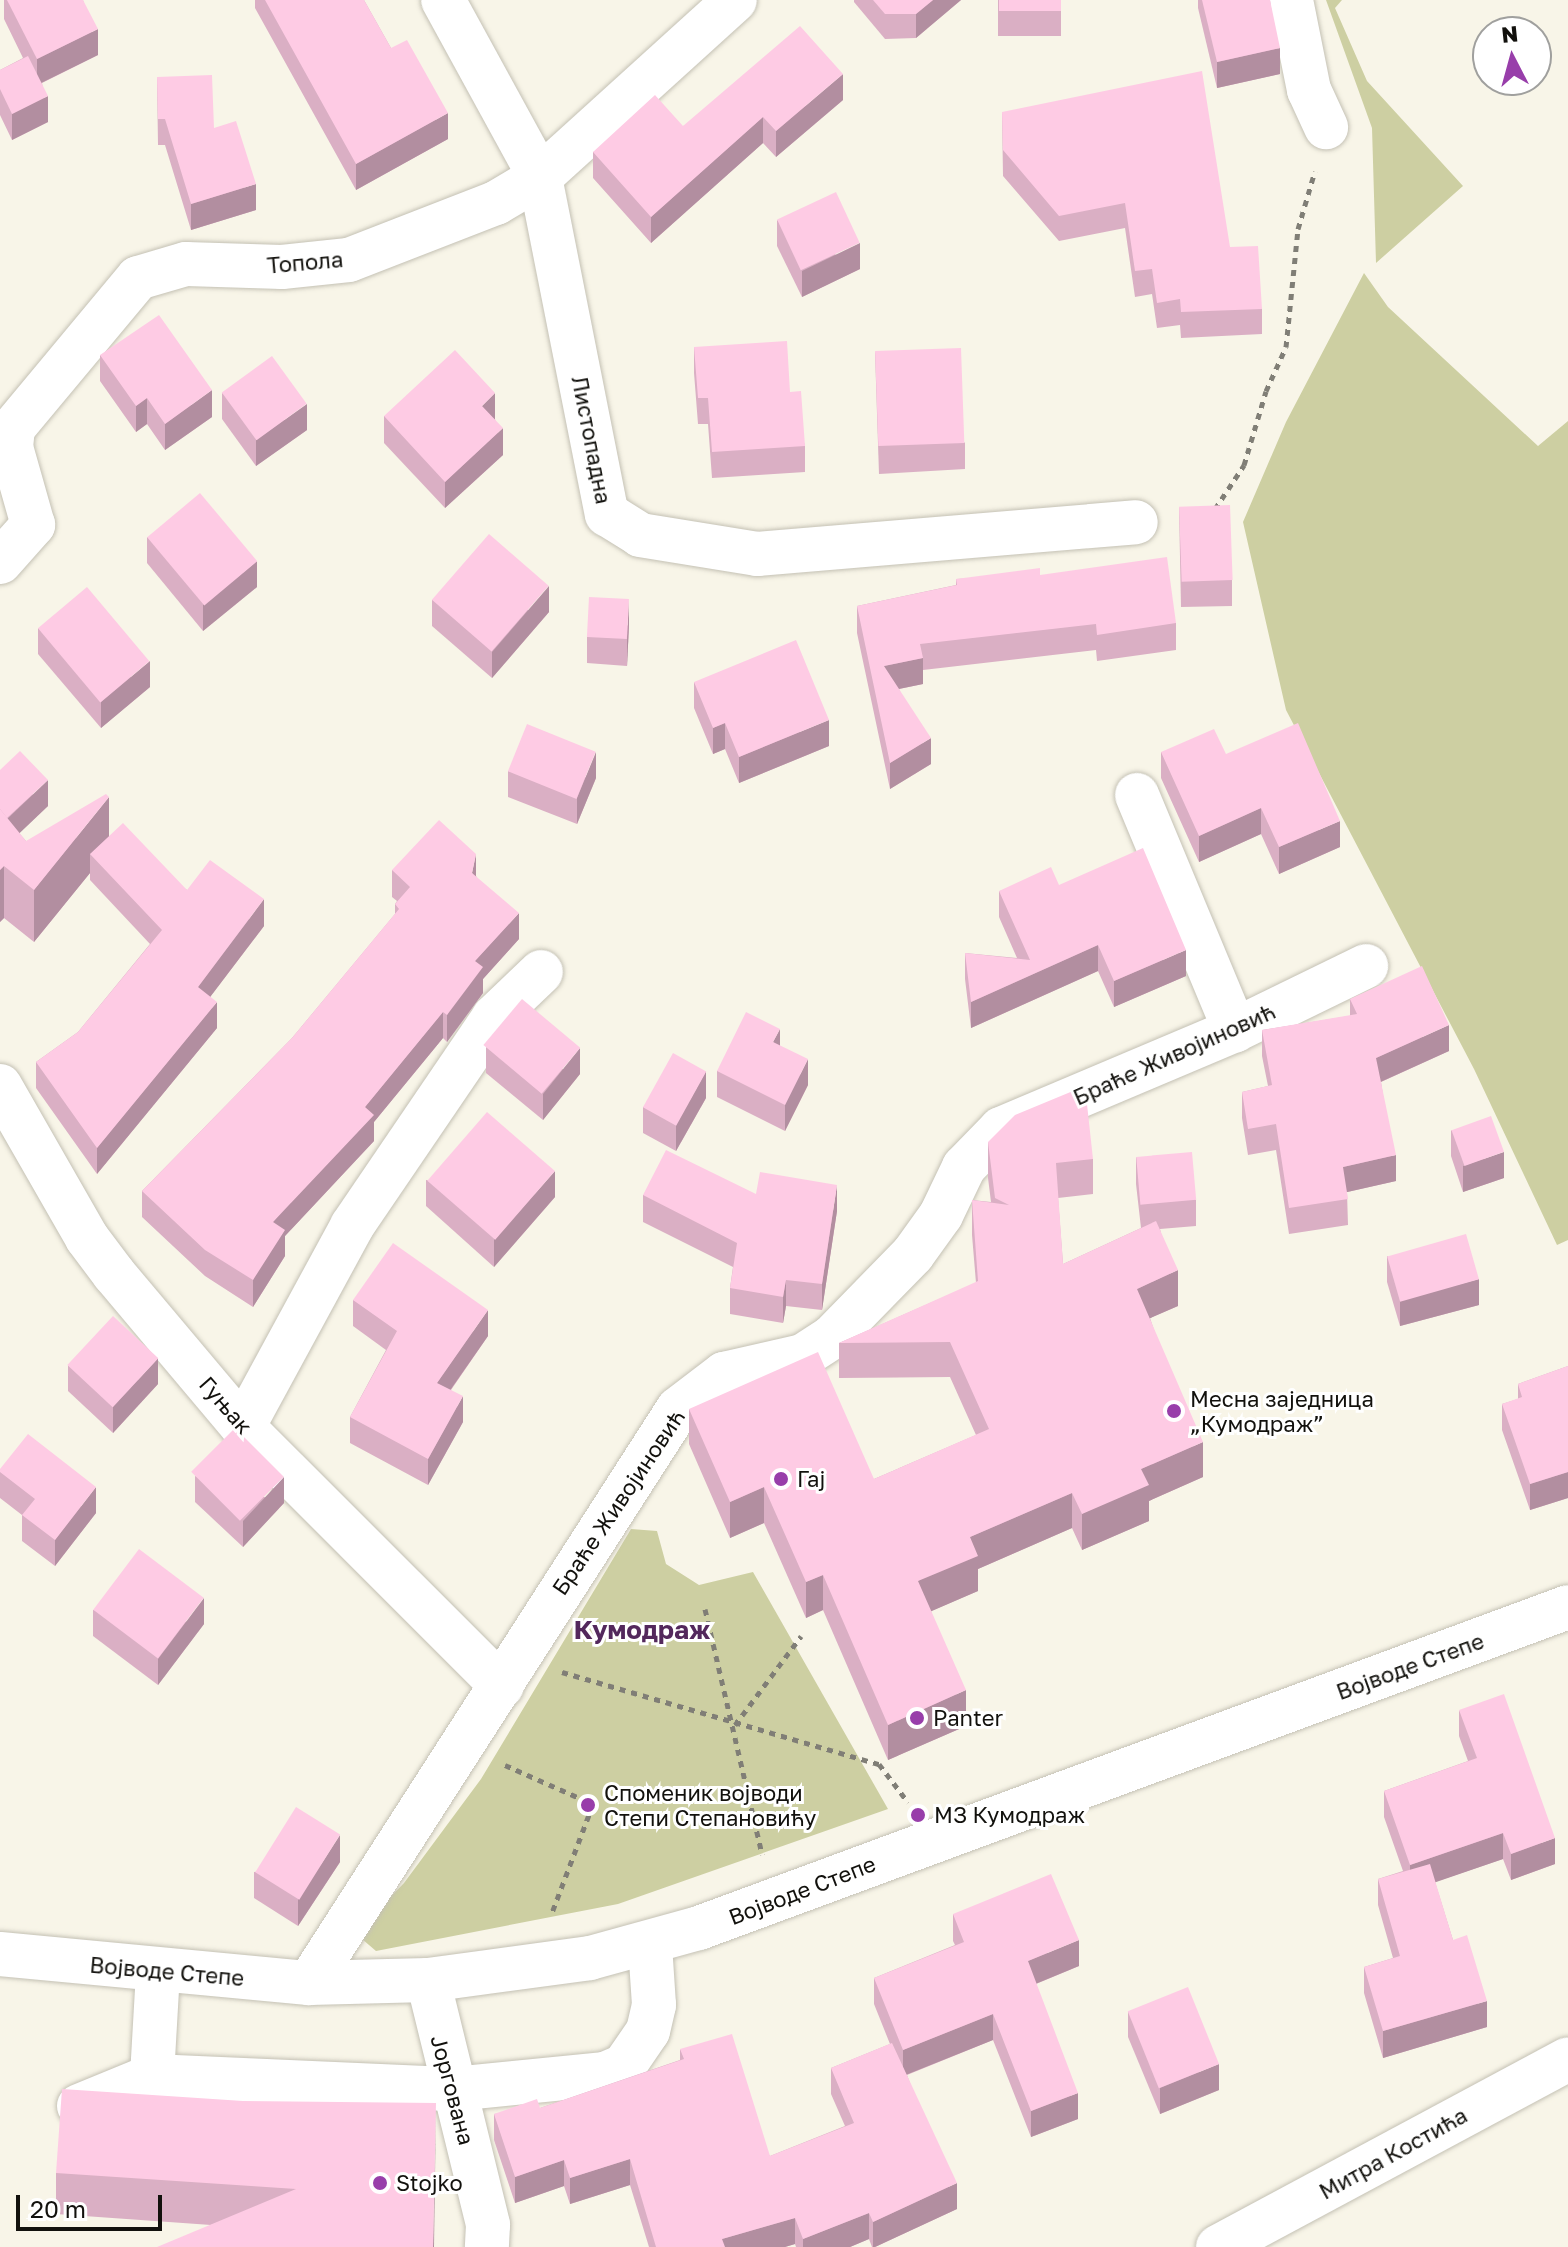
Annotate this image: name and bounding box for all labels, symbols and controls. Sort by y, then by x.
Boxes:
north arrow [1472,16,1552,96]
text: N [1500,19,1519,48]
street label: Топола [266,246,344,278]
street label: Листопадна [567,374,617,506]
street label: Браће Живојиновић [1069,998,1279,1110]
street label: Гуњак [194,1371,258,1439]
place label: Месна заједница „Кумодраж” [1190,1385,1374,1436]
marker: Месна заједница „Кумодраж” [1165,1402,1183,1420]
street label: Браће Живојиновић [546,1404,690,1600]
place label: Гај [797,1466,825,1492]
marker: Гај [772,1470,790,1488]
district label: Кумодраж [574,1614,710,1646]
street label: Војводе Степе [1333,1627,1487,1705]
place label: Panter [933,1705,1003,1731]
marker: Panter [908,1709,926,1727]
place label: Споменик војводи Степи Степановићу [604,1779,816,1830]
marker: Споменик војводи Степи Степановићу [579,1796,597,1814]
place label: МЗ Кумодраж [934,1802,1085,1828]
marker: МЗ Кумодраж [909,1806,927,1824]
street label: Војводе Степе [725,1850,879,1930]
street label: Војводе Степе [89,1951,245,1991]
street label: Јоргована [426,2032,480,2148]
street label: Митра Костића [1314,2101,1472,2205]
place label: Stojko [396,2170,463,2196]
marker: Stojko [371,2174,389,2192]
scale bar [20,2179,166,2229]
text: 20 m [30,2194,86,2223]

